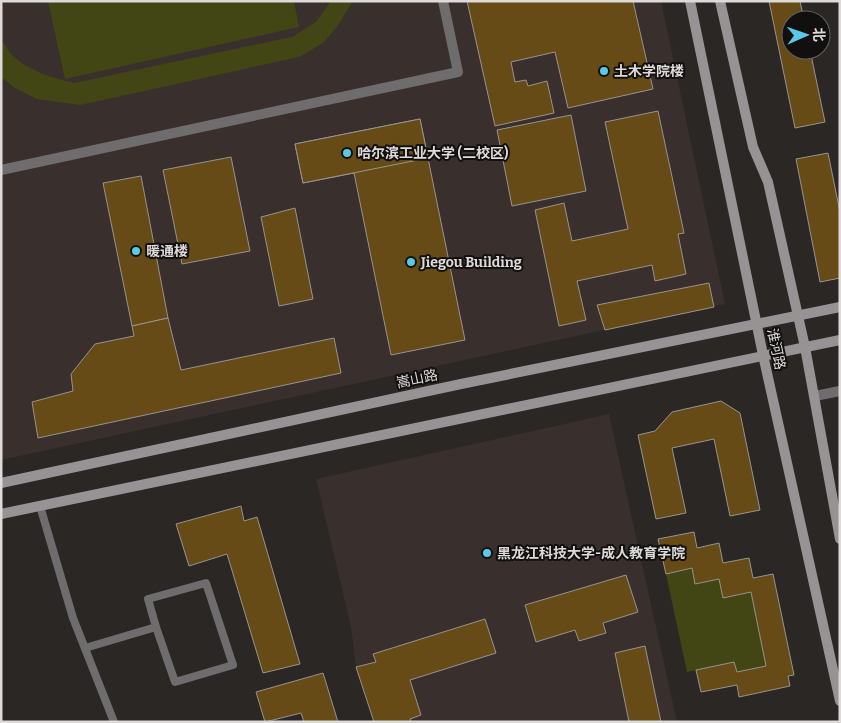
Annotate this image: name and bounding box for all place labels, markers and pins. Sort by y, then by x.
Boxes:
place label: 土木学院楼 [614,63,684,80]
marker: 土木学院楼 [598,65,610,77]
place label: 哈尔滨工业大学 (二校区) [357,144,508,162]
marker: 哈尔滨工业大学 (二校区) [341,147,353,159]
place label: 暖通楼 [146,243,188,260]
marker: 暖通楼 [130,245,142,257]
place label: Jiegou Building [420,254,522,271]
marker: Jiegou Building [405,256,417,268]
place label: 黑龙江科技大学-成人教育学院 [497,545,685,562]
marker: 黑龙江科技大学-成人教育学院 [481,547,493,559]

